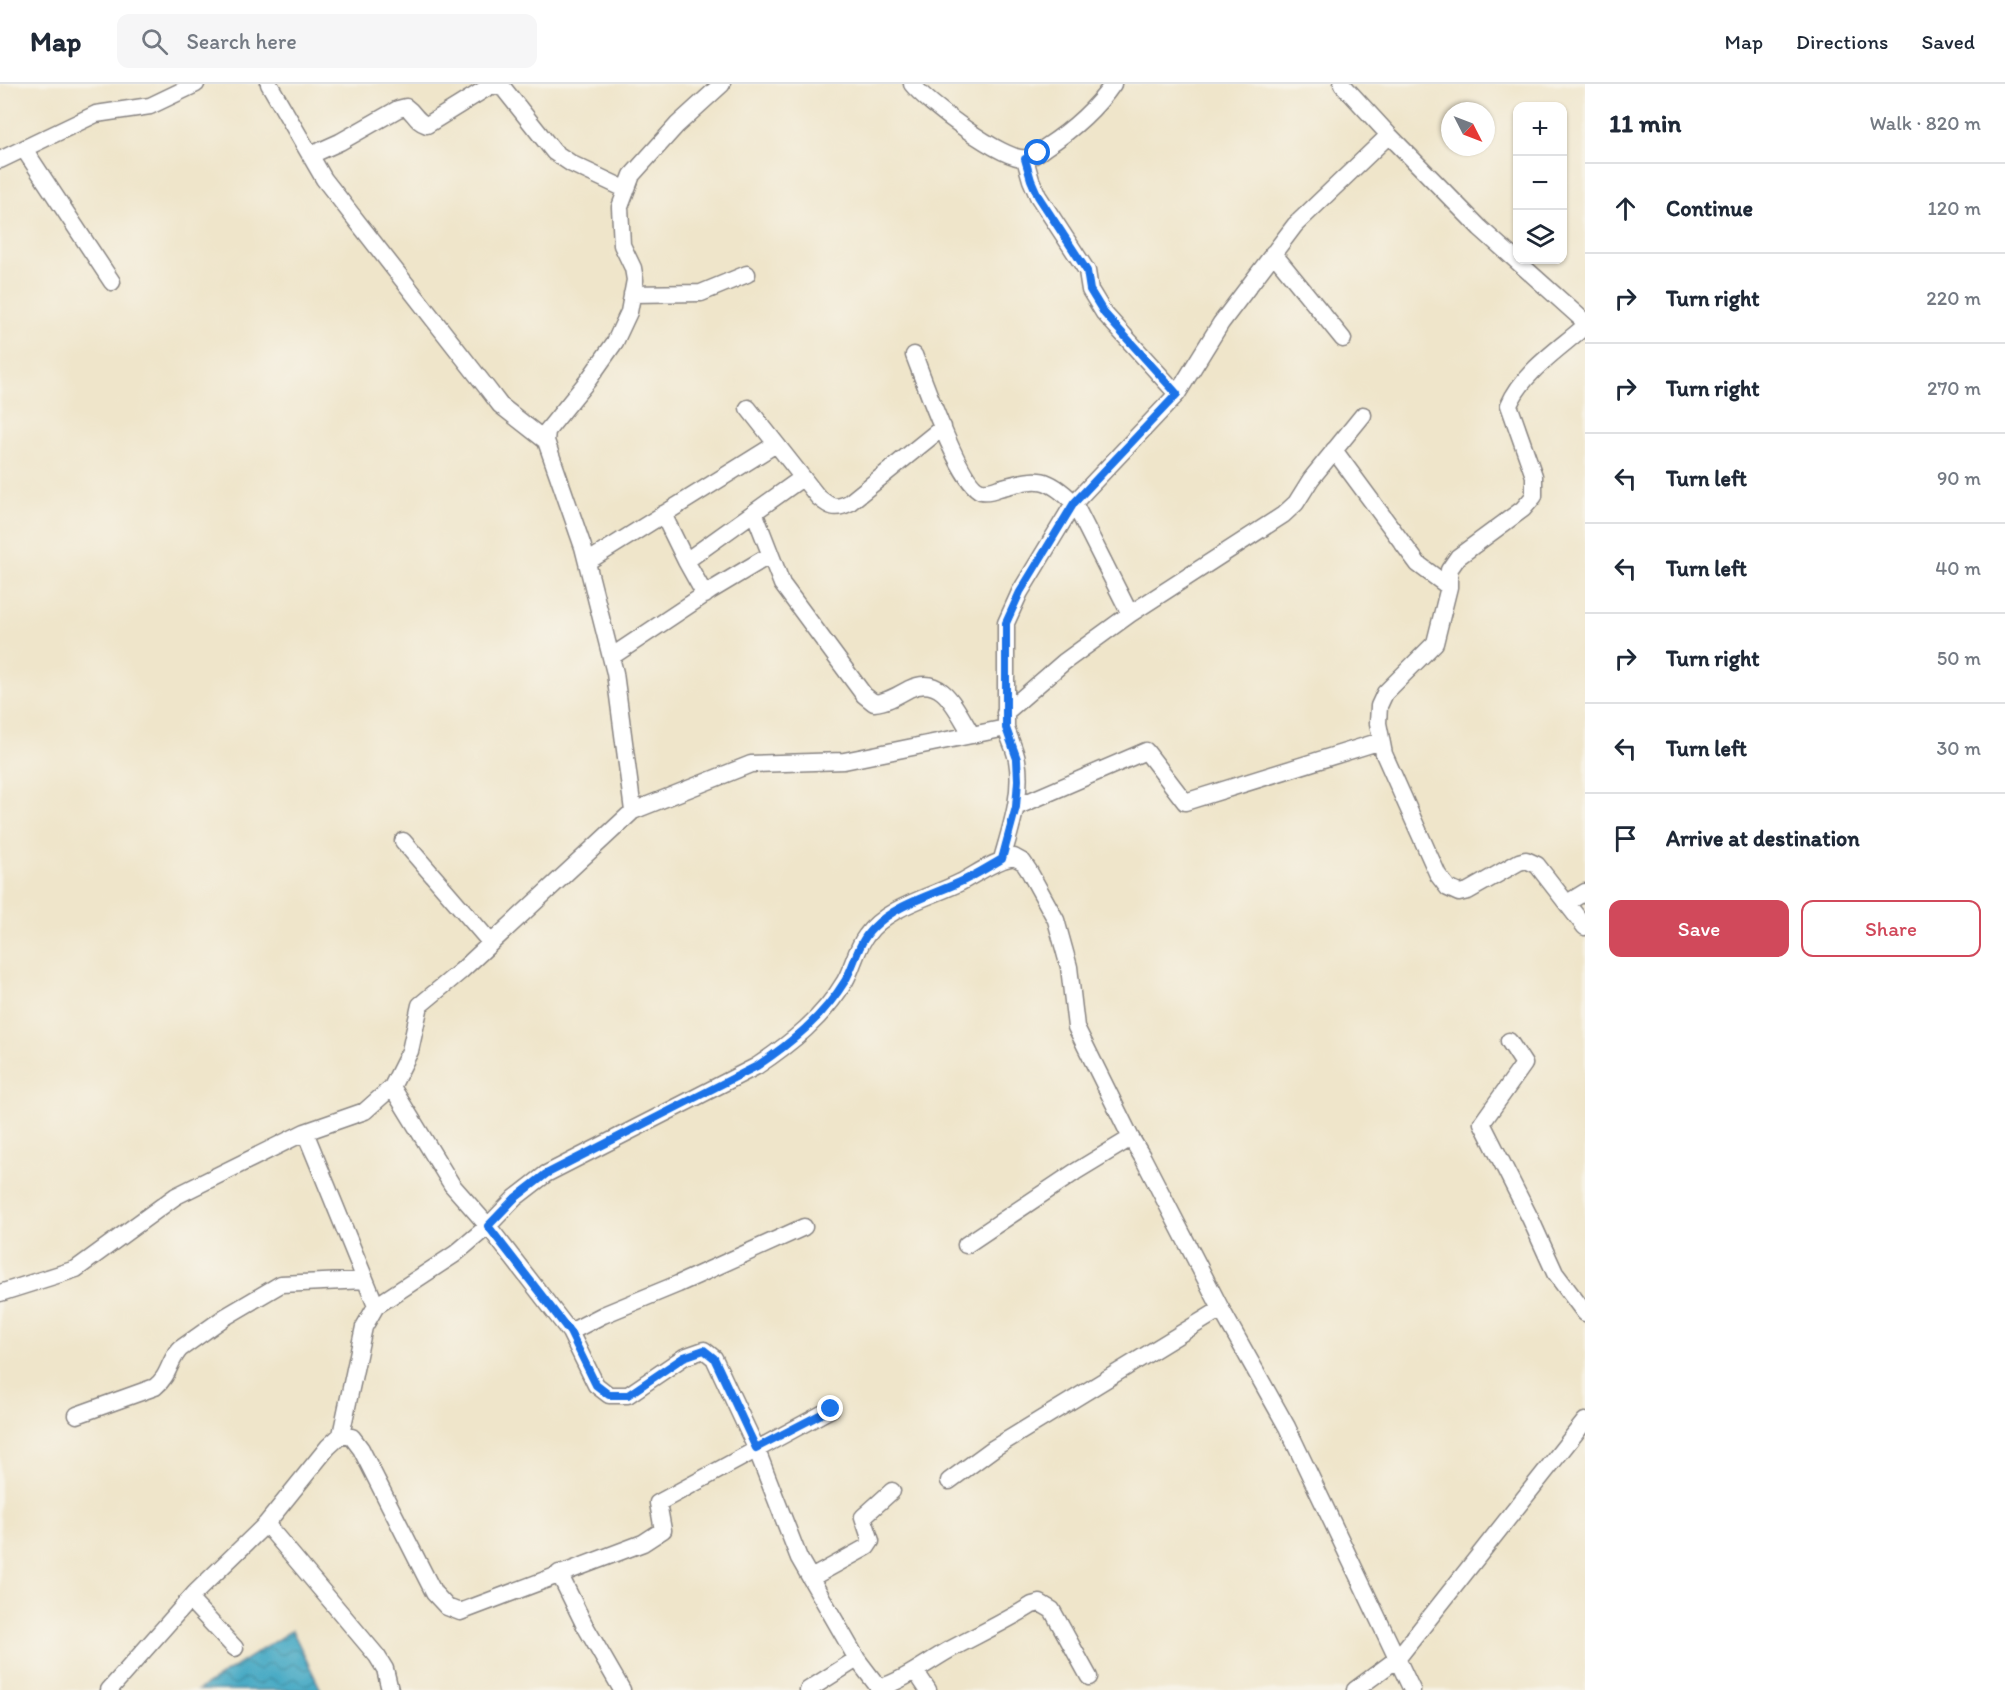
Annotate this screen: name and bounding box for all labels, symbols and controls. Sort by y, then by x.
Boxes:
search box [117,14,537,68]
text: Map [30,24,81,58]
icon: search [138,25,171,58]
text: Search here [186,28,297,55]
text: Map [1725,29,1763,54]
text: Directions [1796,29,1888,54]
text: Saved [1921,29,1975,54]
north arrow [1441,102,1495,156]
map controls [1513,102,1567,264]
button: + [1513,102,1567,156]
text: 11 min [1609,107,1681,139]
text: Walk · 820 m [1869,111,1981,135]
route start [1024,139,1050,165]
button: − [1513,156,1567,210]
icon: ahead [1609,192,1642,225]
text: Continue [1666,195,1753,222]
text: 120 m [1928,196,1981,220]
button: layers [1513,210,1567,264]
icon: right [1609,282,1642,315]
text: Turn right [1666,285,1760,312]
text: 220 m [1926,286,1981,310]
icon: right [1609,372,1642,405]
text: Turn right [1666,375,1760,402]
text: 270 m [1927,376,1981,400]
icon: left [1609,462,1642,495]
text: Turn left [1666,465,1747,492]
text: 90 m [1937,466,1981,490]
icon: left [1609,552,1642,585]
text: Turn left [1666,555,1747,582]
text: 40 m [1935,556,1981,580]
icon: right [1609,642,1642,675]
text: Turn right [1666,645,1760,672]
text: 50 m [1937,646,1981,670]
icon: left [1609,732,1642,765]
text: Turn left [1666,735,1747,762]
text: 30 m [1936,736,1981,760]
icon: arrive [1609,822,1642,855]
text: Arrive at destination [1666,825,1860,852]
button: Save [1609,900,1789,957]
button: Share [1801,900,1981,957]
route end [817,1395,843,1421]

